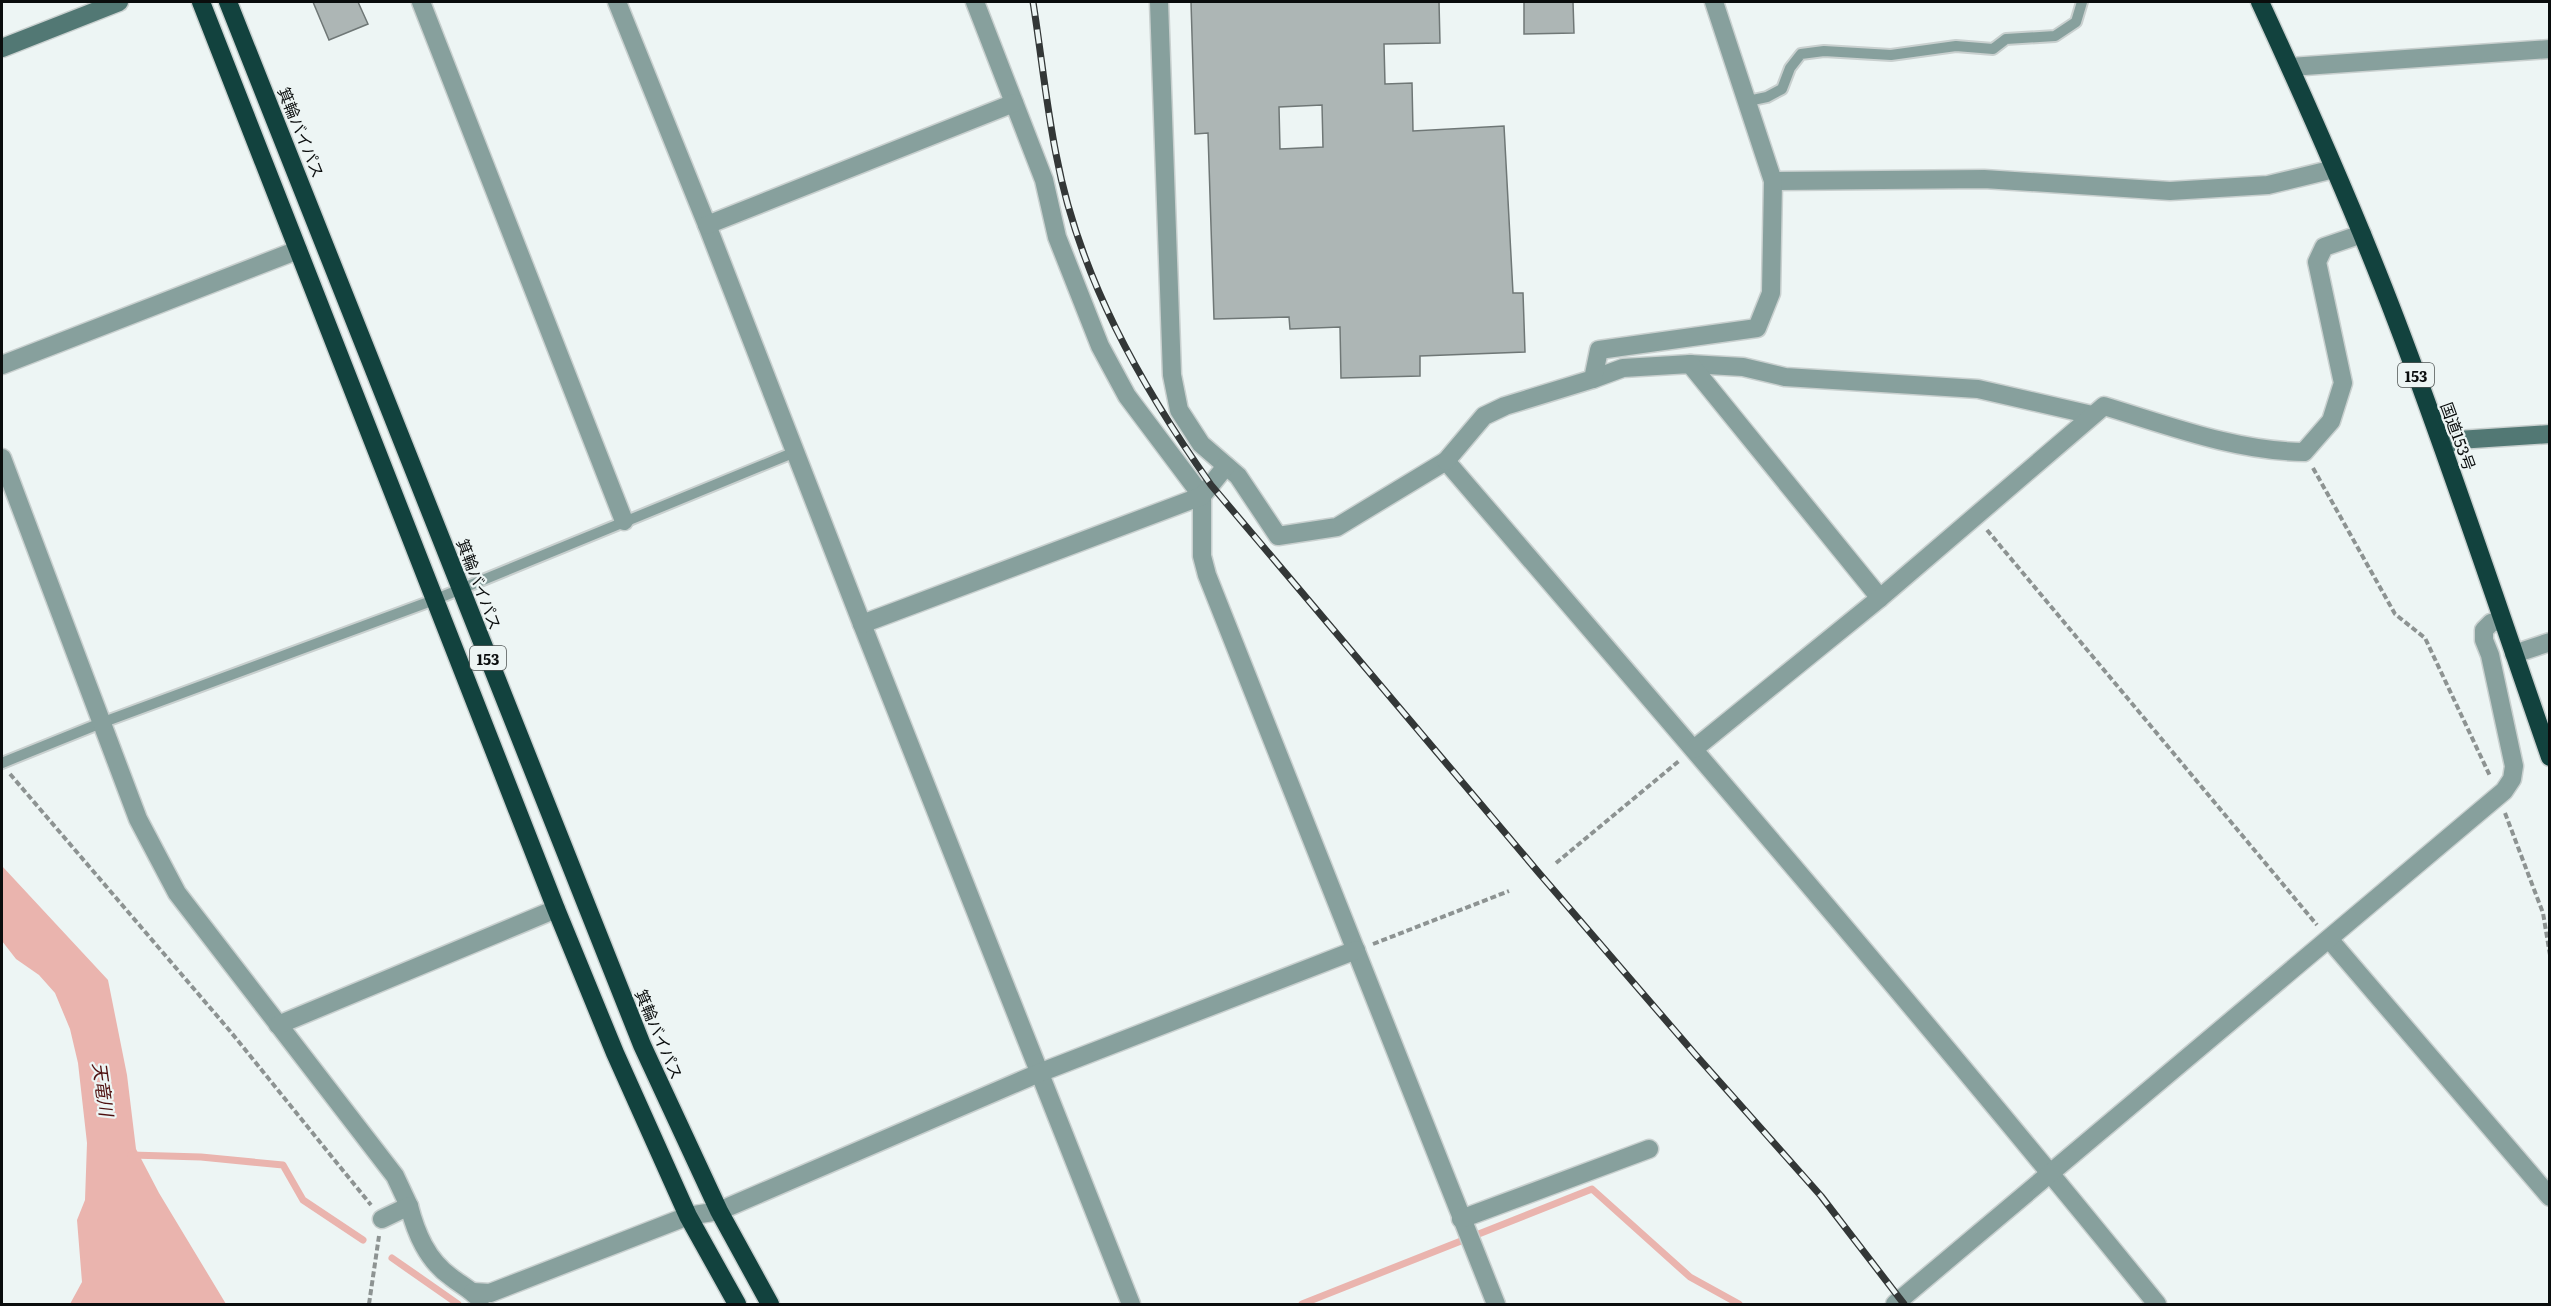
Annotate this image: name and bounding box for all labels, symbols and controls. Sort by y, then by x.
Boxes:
street label: 箕輪バイパス [273,83,331,181]
road number: 153 [2398,363,2434,387]
street label: 国道153号 [2436,398,2482,474]
street label: 箕輪バイパス [452,535,508,633]
road number: 153 [470,646,506,670]
street label: 箕輪バイパス [630,985,690,1083]
water label: 天竜川 [87,1060,121,1120]

